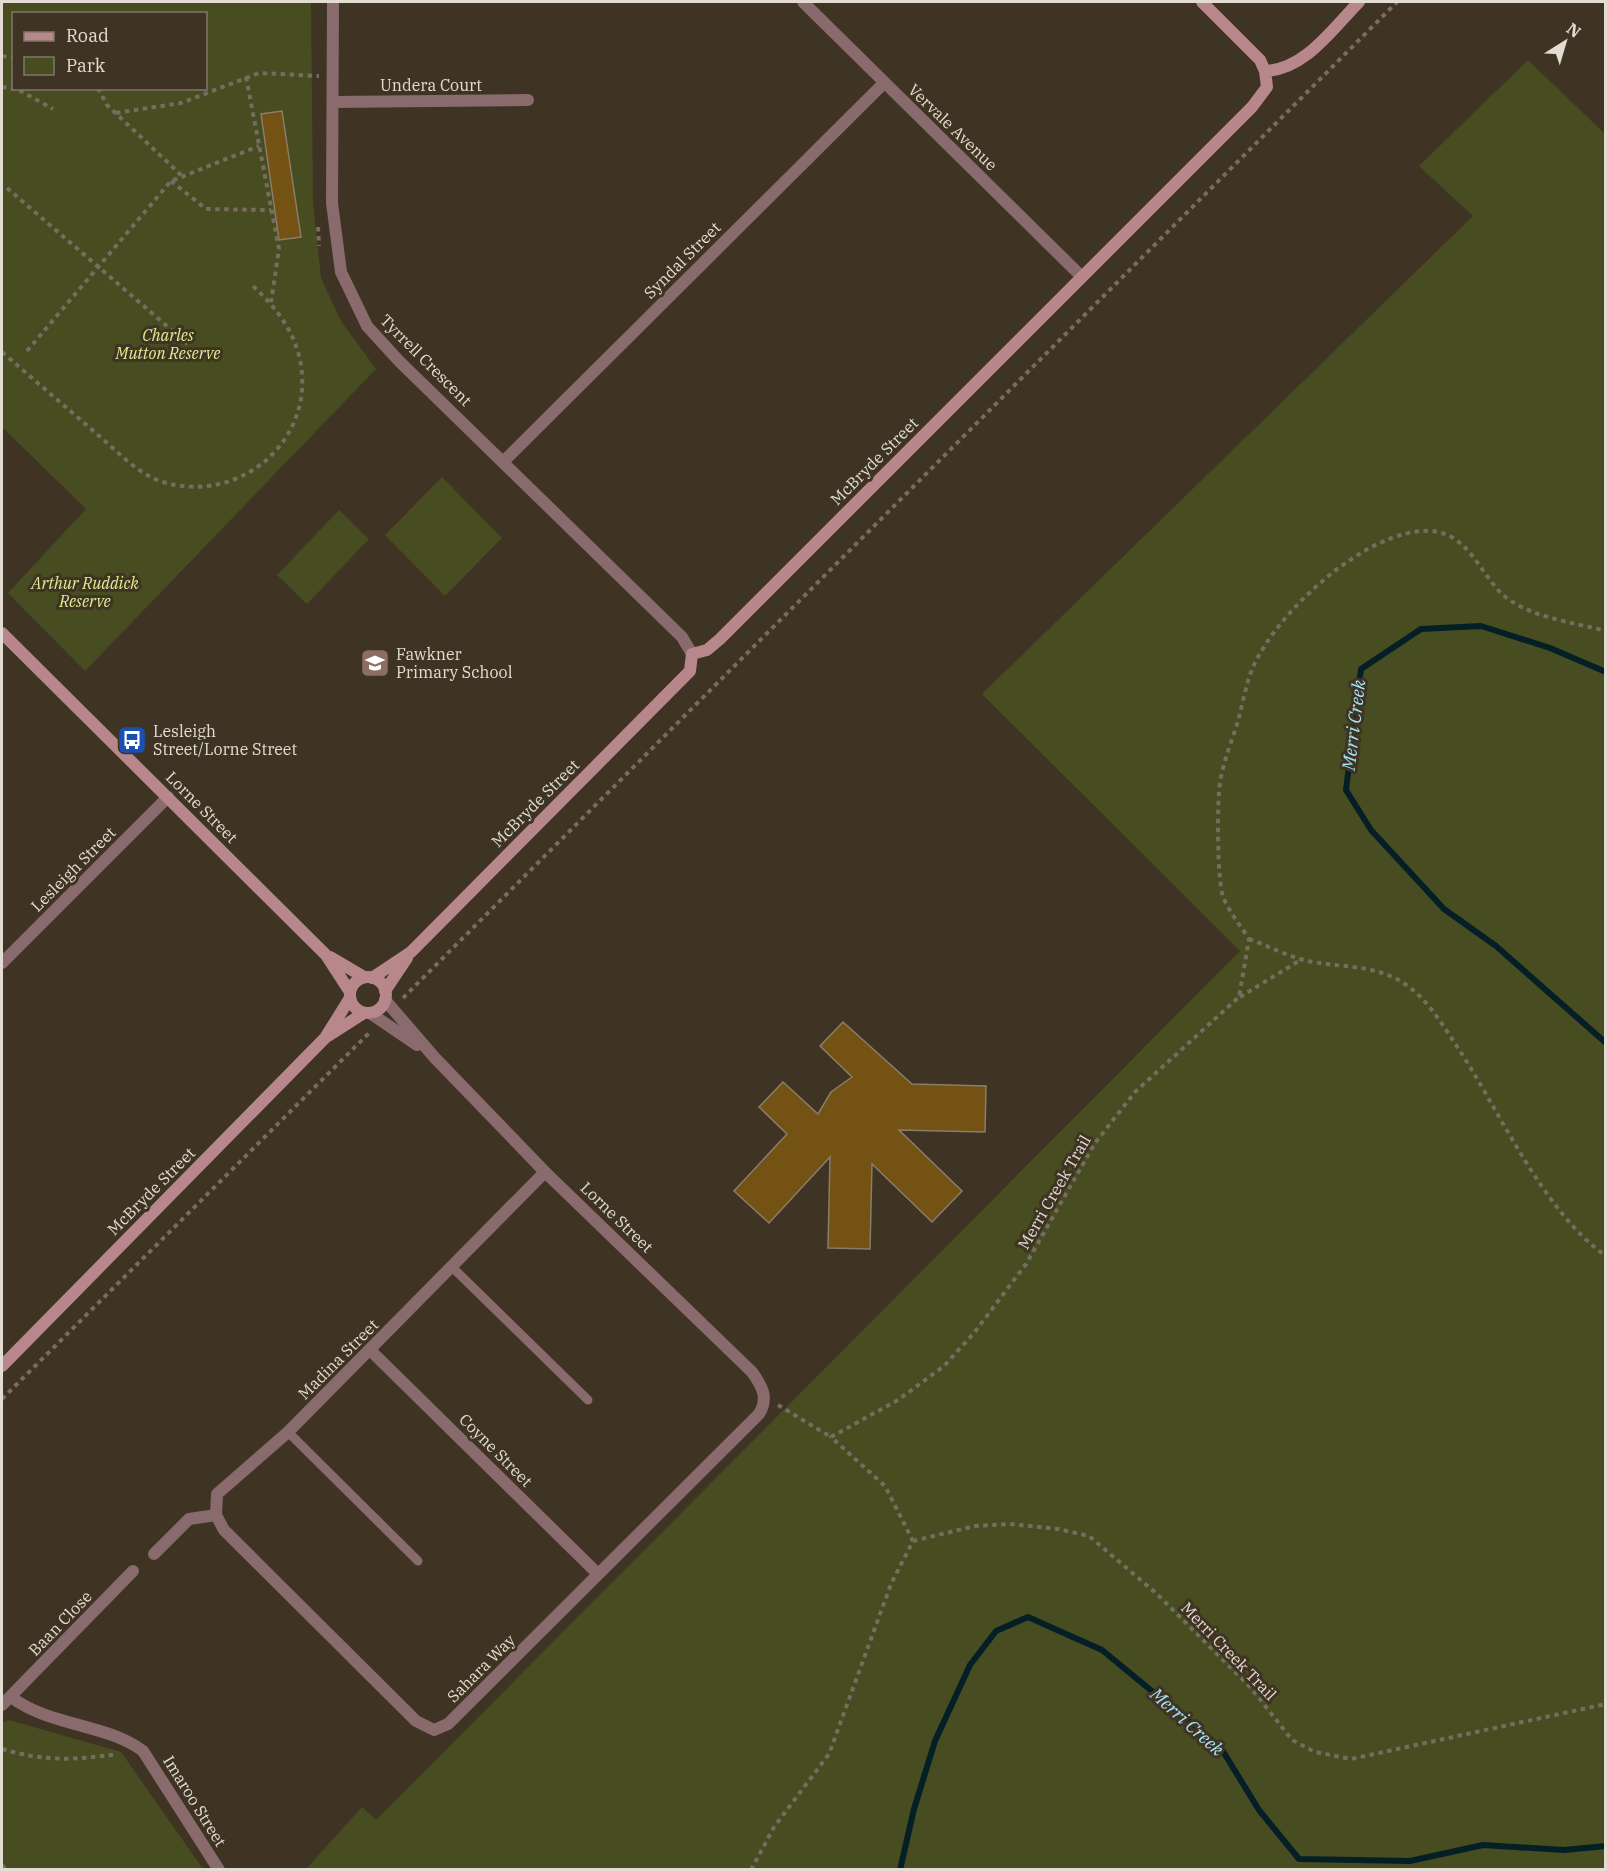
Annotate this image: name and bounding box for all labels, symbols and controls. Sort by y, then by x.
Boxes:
legend [12,12,207,90]
north arrow [1535,12,1595,72]
text: N [1563,18,1585,42]
text: Road [66,24,109,47]
text: Park [66,54,106,77]
street label: Undera Court [380,75,482,95]
street label: Vervale Avenue [904,79,1002,175]
street label: Syndal Street [640,217,725,302]
street label: Tyrrell Crescent [376,310,476,410]
park label: Charles Mutton Reserve [115,325,220,363]
street label: McBryde Street [826,413,922,509]
park label: Arthur Ruddick Reserve [30,573,139,611]
place label: Fawkner Primary School [396,644,513,682]
school or university icon: Fawkner Primary School [359,647,391,679]
water label: Merri Creek [1336,678,1371,773]
place label: Lesleigh Street/Lorne Street [153,721,297,759]
bus stop icon: Lesleigh Street/Lorne Street [116,724,148,756]
street label: McBryde Street [487,755,583,851]
street label: Lorne Street [162,767,242,847]
street label: Lesleigh Street [26,822,120,916]
street label: Merri Creek Trail [1013,1131,1095,1253]
street label: McBryde Street [103,1143,199,1239]
street label: Lorne Street [577,1177,658,1257]
street label: Madina Street [294,1315,382,1403]
street label: Coyne Street [455,1409,537,1491]
street label: Baan Close [24,1586,96,1660]
street label: Merri Creek Trail [1177,1598,1281,1704]
street label: Sahara Way [443,1629,520,1706]
water label: Merri Creek [1145,1682,1229,1761]
street label: Imaroo Street [159,1752,231,1850]

